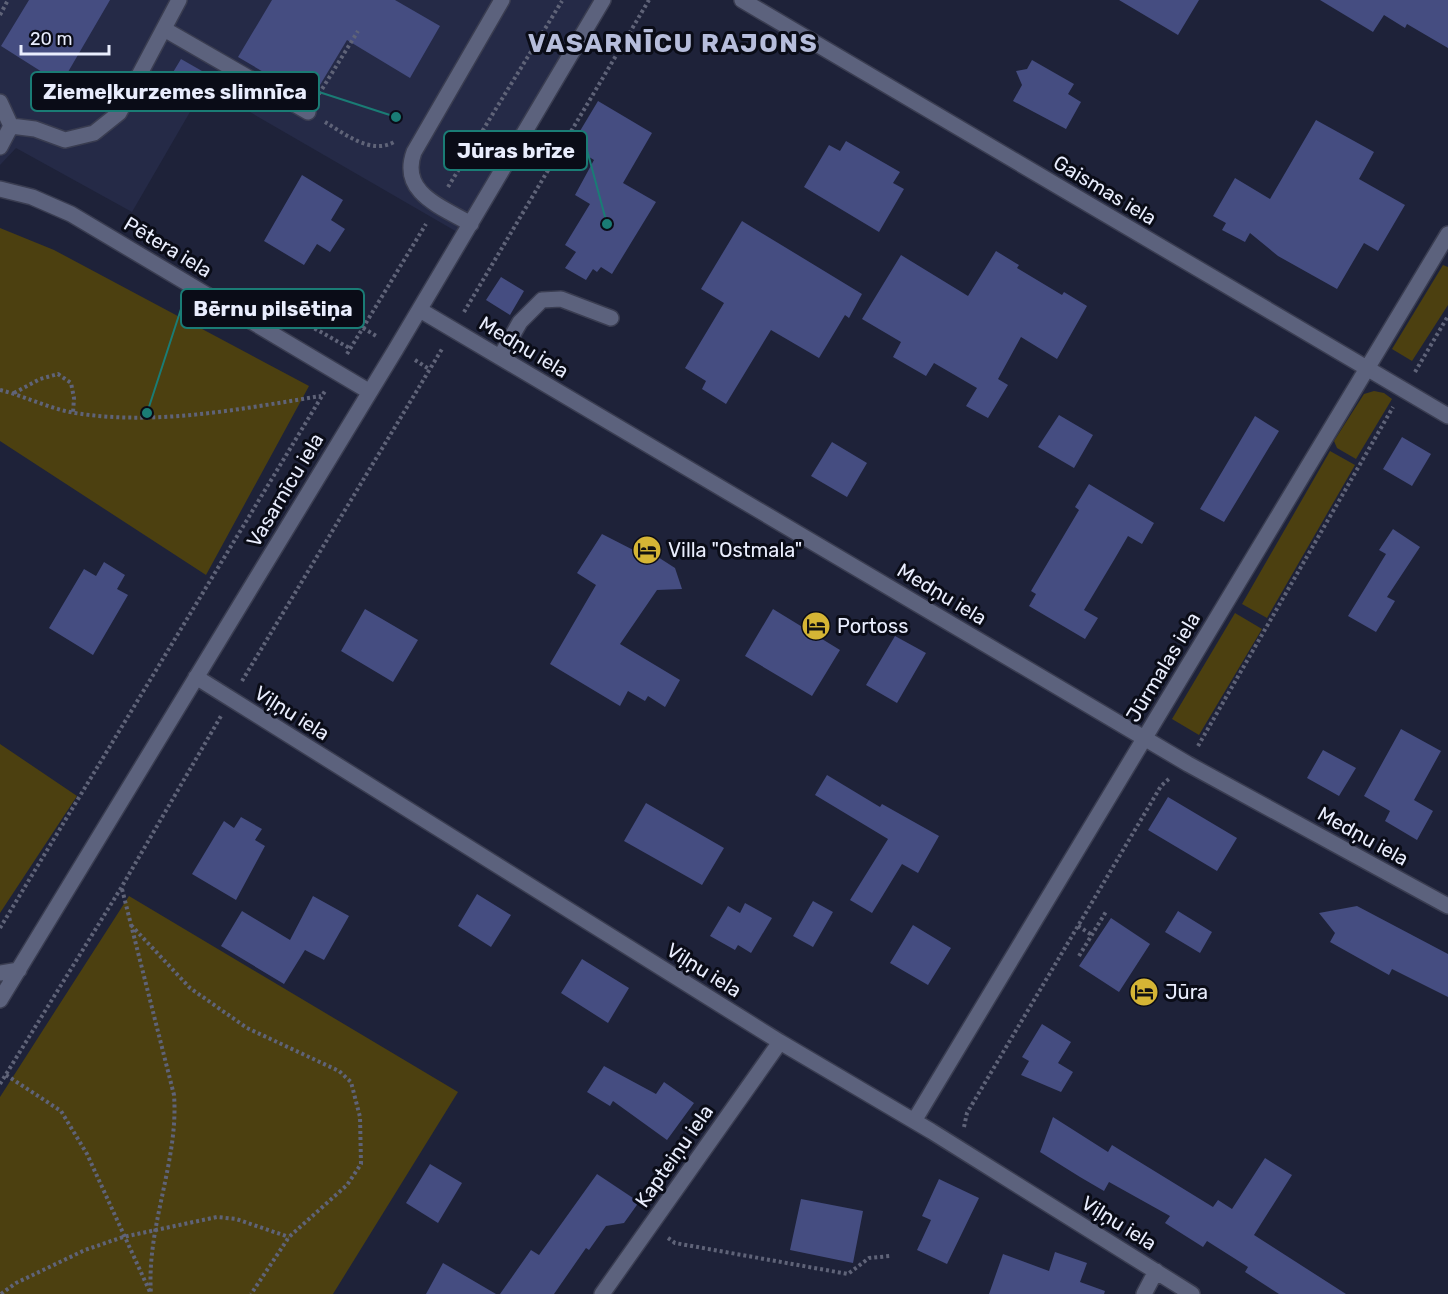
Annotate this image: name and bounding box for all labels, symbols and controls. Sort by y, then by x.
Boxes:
scale bar [21,18,110,56]
text: 20 m [30,28,72,50]
district label: VASARNĪCU RAJONS [528,28,818,59]
callout: Ziemeļkurzemes slimnīca [31,72,319,111]
text: Ziemeļkurzemes slimnīca [43,79,307,104]
callout: Jūras brīze [444,131,587,170]
text: Jūras brīze [457,138,575,163]
street label: Gaismas iela [1049,150,1161,230]
street label: Pētera iela [120,211,216,283]
callout: Bērnu pilsētiņa [181,289,364,328]
text: Bērnu pilsētiņa [193,296,353,321]
street label: Medņu iela [475,311,573,383]
street label: Vasarnīcu iela [242,429,328,551]
hotel icon: Villa "Ostmala" [631,534,663,566]
place label: Villa "Ostmala" [668,538,802,562]
street label: Medņu iela [893,558,991,630]
street label: Jūrmalas iela [1121,608,1205,726]
hotel icon: Portoss [800,610,832,642]
place label: Portoss [837,614,908,638]
street label: Viļņu iela [250,681,334,745]
street label: Medņu iela [1313,801,1413,871]
street label: Viļņu iela [662,938,746,1002]
hotel icon: Jūra [1128,976,1160,1008]
place label: Jūra [1165,980,1208,1004]
street label: Kapteiņu iela [630,1100,718,1212]
street label: Viļņu iela [1077,1191,1161,1255]

